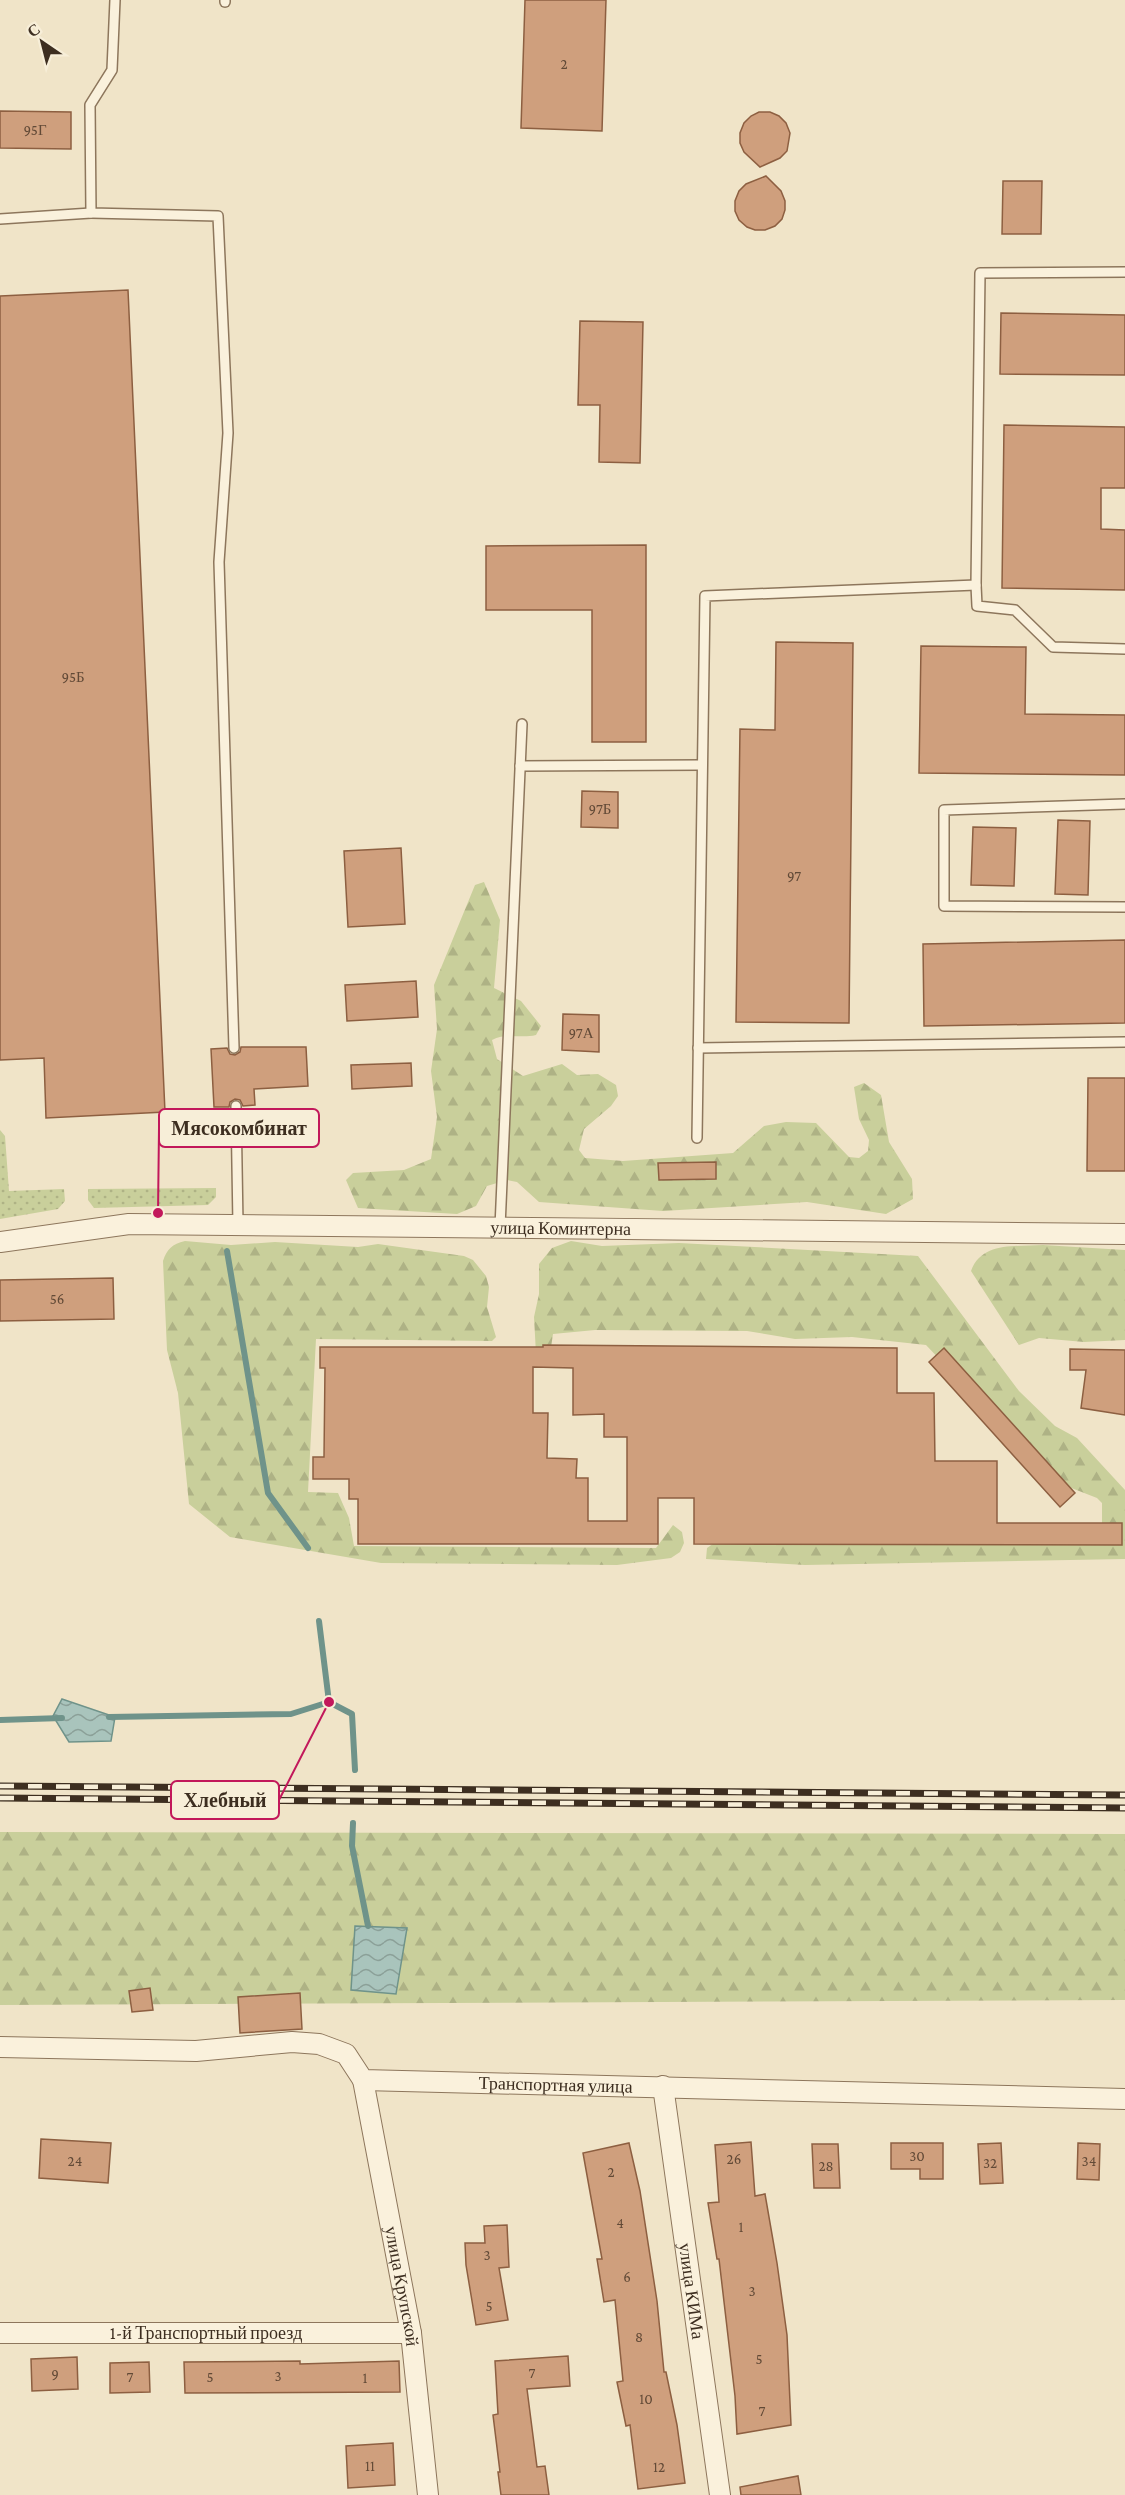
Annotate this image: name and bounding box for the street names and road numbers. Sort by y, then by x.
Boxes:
street label: улица Коминтерна [490,1218,631,1239]
street label: Транспортная улица [478,2073,633,2097]
street label: улица Крупской [381,2225,422,2348]
street label: улица КИМа [675,2242,708,2340]
street label: 1-й Транспортный проезд [110,2323,302,2343]

